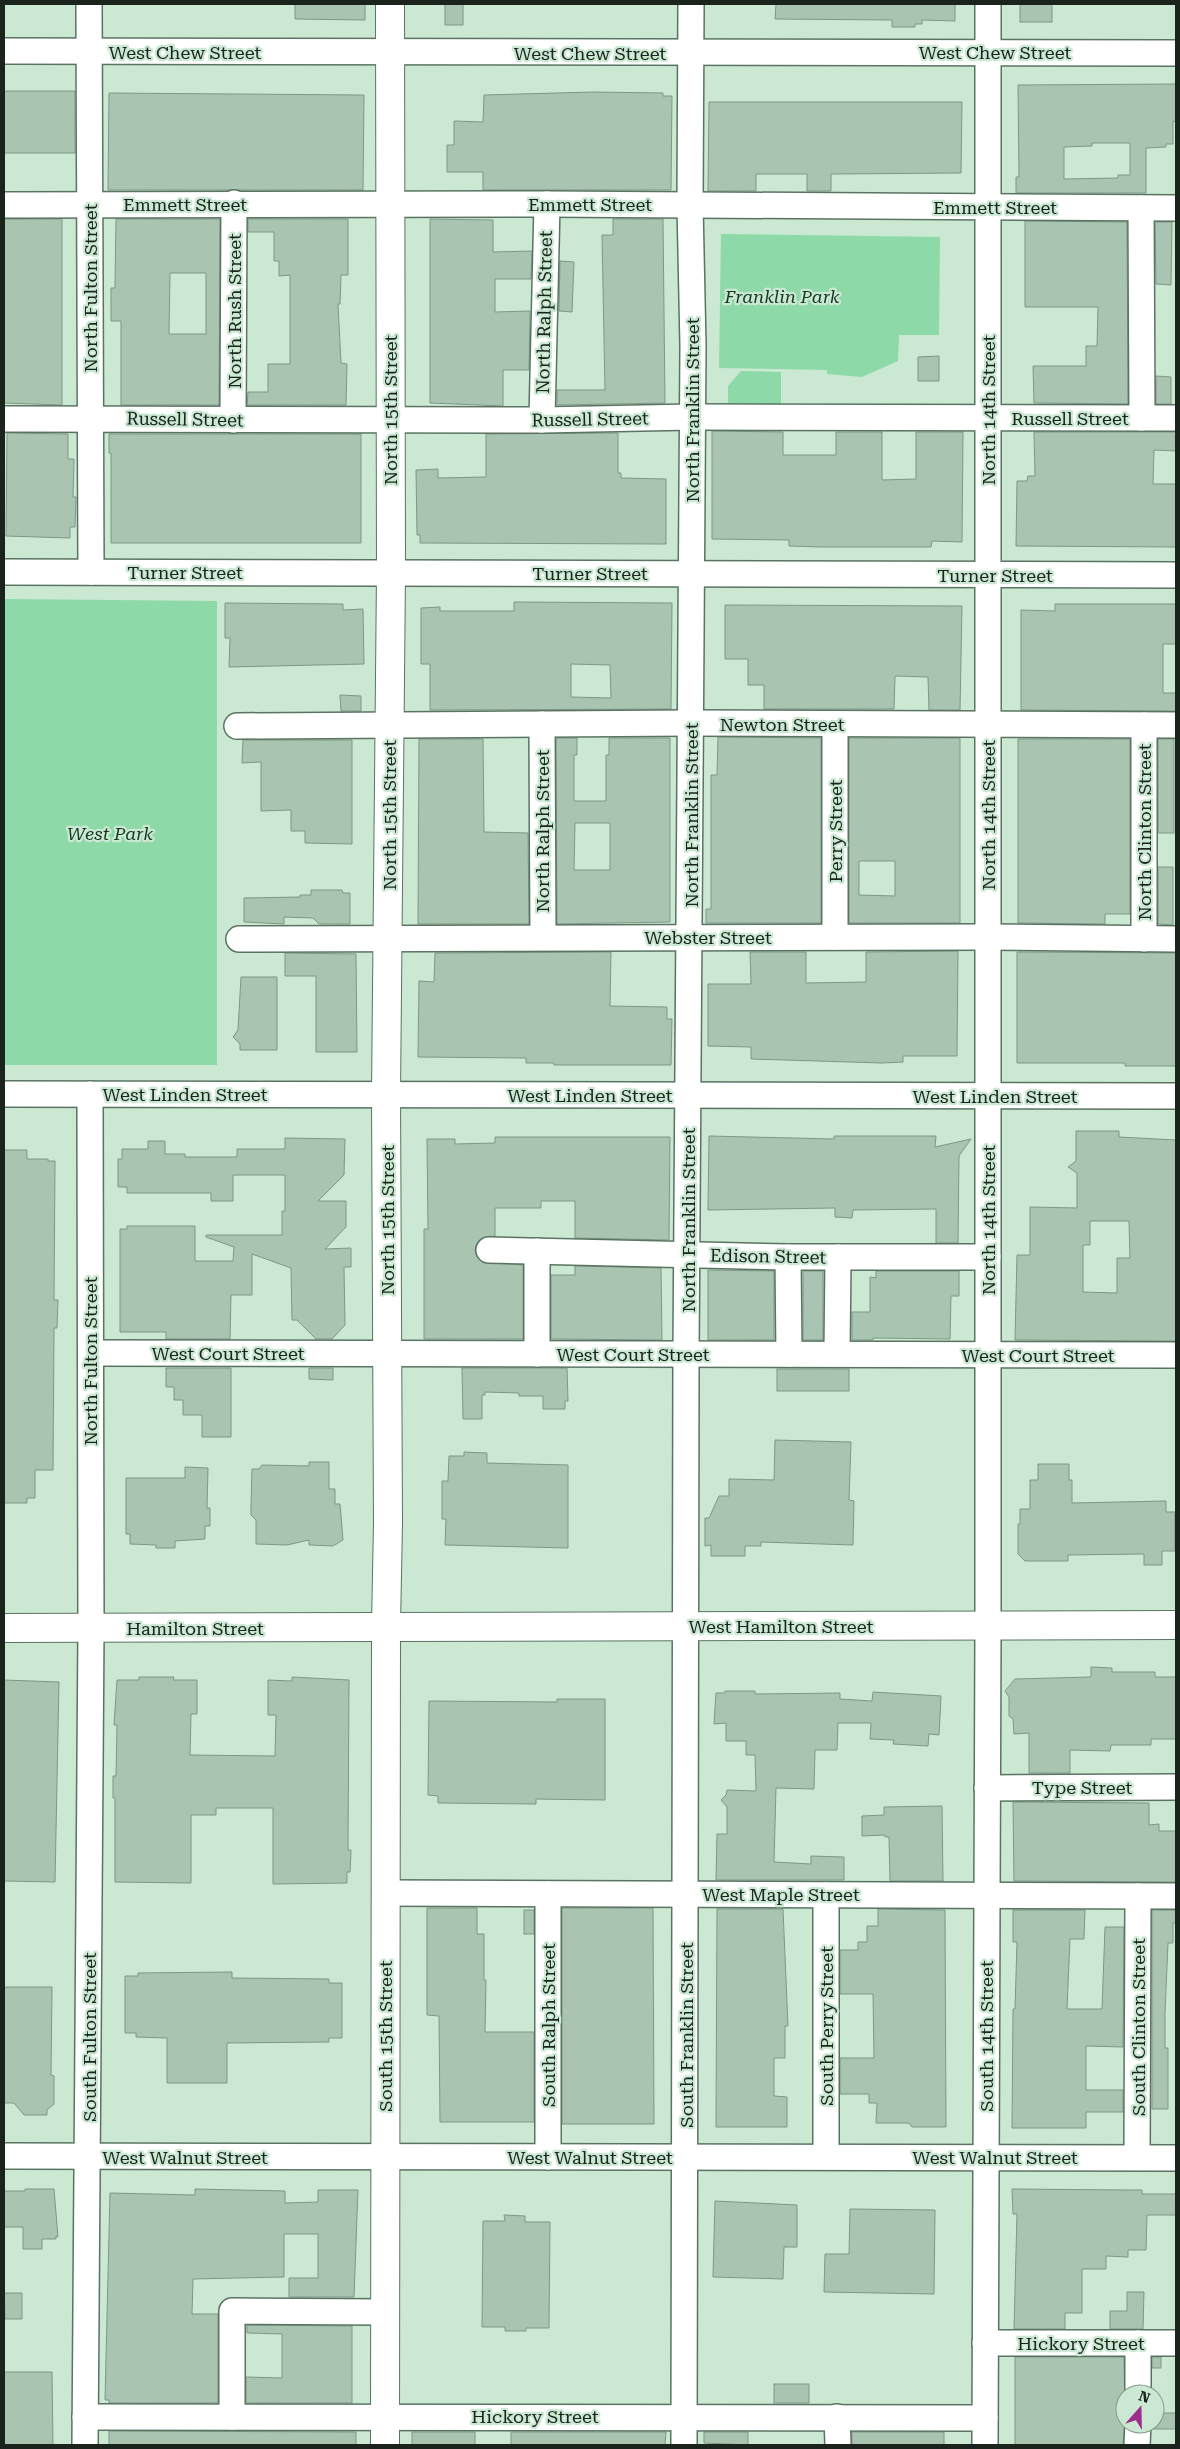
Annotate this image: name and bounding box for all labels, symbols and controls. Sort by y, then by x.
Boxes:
street label: West Chew Street [109,42,262,63]
street label: West Chew Street [919,42,1072,63]
street label: West Chew Street [514,43,667,64]
street label: Emmett Street [123,194,247,215]
street label: Emmett Street [528,194,652,215]
street label: Emmett Street [933,197,1057,218]
street label: North Fulton Street [80,203,101,372]
street label: North Ralph Street [532,230,556,394]
street label: North Rush Street [224,233,245,389]
park label: Franklin Park [723,286,840,307]
street label: North Franklin Street [682,317,703,502]
street label: North 15th Street [380,334,401,485]
street label: North 14th Street [978,334,999,485]
street label: Russell Street [126,407,244,431]
street label: Russell Street [531,407,649,431]
street label: Russell Street [1011,408,1129,429]
street label: Turner Street [127,562,243,583]
street label: Turner Street [532,563,648,584]
street label: Turner Street [937,565,1053,586]
street label: Newton Street [720,714,845,735]
street label: North Franklin Street [681,722,702,907]
street label: North 15th Street [379,739,400,890]
street label: North 14th Street [978,739,999,890]
street label: North Clinton Street [1134,743,1155,921]
street label: North Ralph Street [532,749,553,913]
street label: Perry Street [825,779,846,883]
park label: West Park [67,823,153,844]
street label: Webster Street [644,927,772,948]
street label: West Linden Street [103,1084,268,1105]
street label: West Linden Street [508,1085,673,1106]
street label: West Linden Street [913,1086,1078,1107]
street label: North Franklin Street [678,1127,699,1312]
street label: North 15th Street [377,1144,398,1295]
street label: North 14th Street [978,1144,999,1295]
street label: Edison Street [710,1244,827,1268]
street label: North Fulton Street [80,1276,101,1445]
street label: West Court Street [151,1343,305,1364]
street label: West Court Street [556,1344,710,1365]
street label: West Court Street [961,1345,1115,1366]
street label: West Hamilton Street [689,1616,874,1637]
street label: Hamilton Street [126,1618,264,1639]
street label: Type Street [1032,1777,1133,1798]
street label: West Maple Street [702,1884,860,1905]
street label: South Clinton Street [1128,1938,1149,2116]
street label: South Franklin Street [676,1942,697,2128]
street label: South Ralph Street [538,1943,559,2107]
street label: South Perry Street [816,1946,837,2106]
street label: South Fulton Street [79,1952,100,2122]
street label: South 15th Street [375,1960,396,2112]
street label: South 14th Street [976,1960,997,2112]
street label: West Walnut Street [102,2147,268,2168]
street label: West Walnut Street [507,2147,673,2168]
street label: West Walnut Street [912,2147,1078,2168]
street label: Hickory Street [1017,2333,1145,2354]
north arrow [1115,2384,1165,2434]
text: N [1137,2387,1152,2406]
street label: Hickory Street [471,2406,599,2427]

